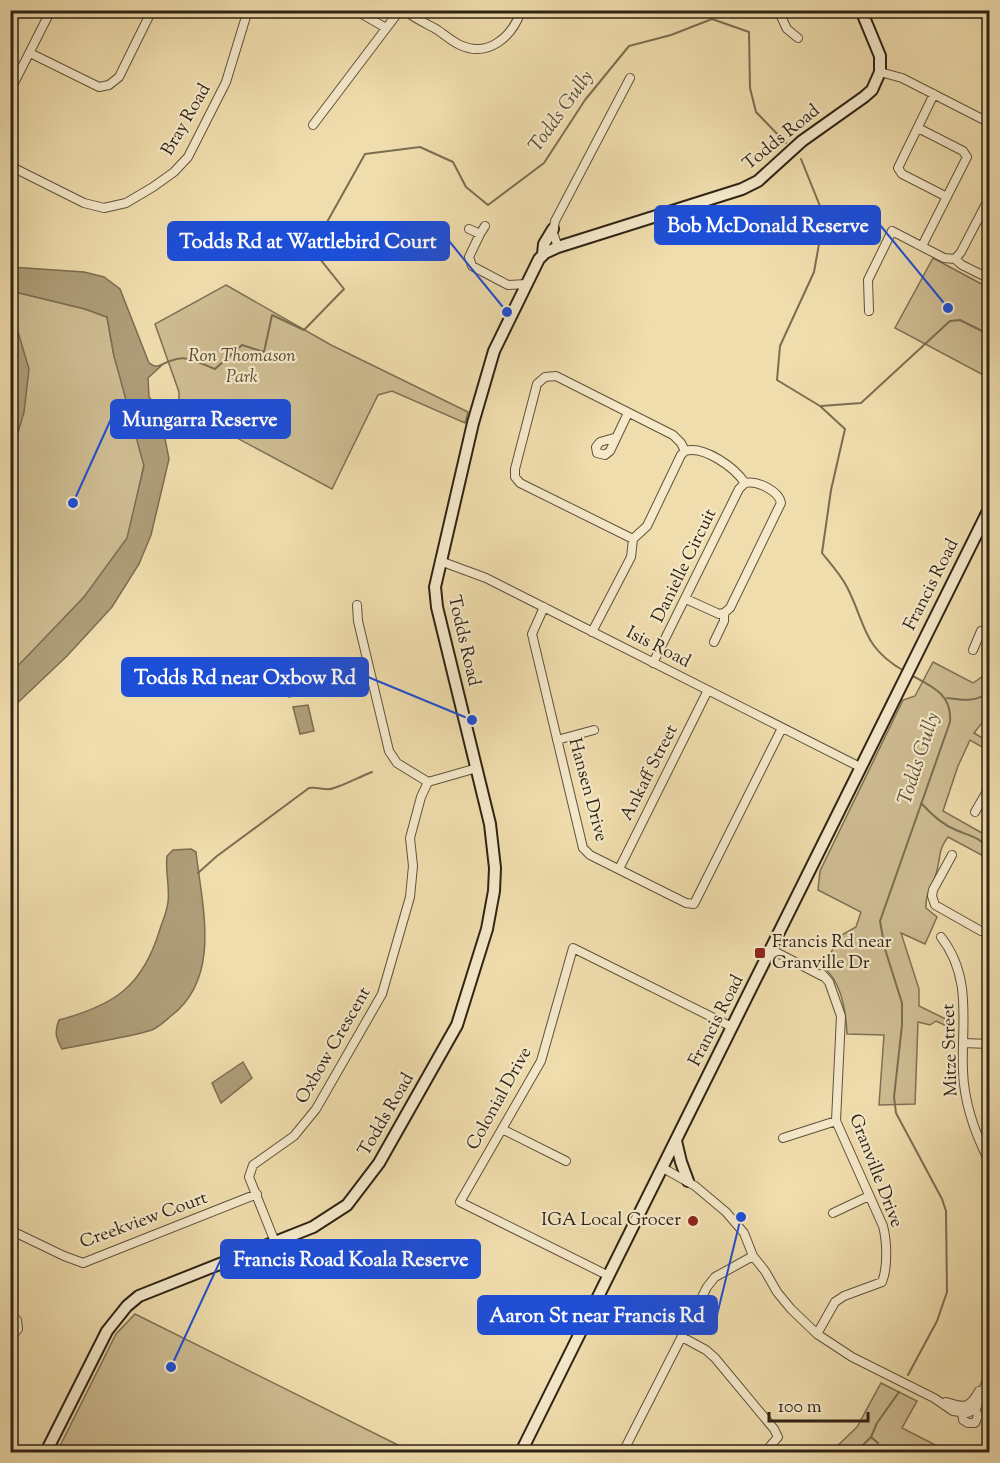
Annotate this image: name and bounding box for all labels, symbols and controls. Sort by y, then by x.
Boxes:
water label: Todds Gully [522,65,602,159]
street label: Bray Road [156,79,218,161]
street label: Todds Road [738,99,826,177]
callout: Bob McDonald Reserve [655,206,880,244]
text: Bob McDonald Reserve [667,213,869,242]
callout: Todds Rd at Wattlebird Court [168,222,449,260]
text: Todds Rd at Wattlebird Court [179,229,437,258]
park label: Ron Thomason Park [188,344,296,391]
callout: Mungarra Reserve [111,400,290,438]
text: Mungarra Reserve [122,407,278,436]
street label: Danielle Circuit [646,504,724,628]
street label: Francis Road [898,535,966,635]
street label: Todds Road [440,593,486,689]
street label: Isis Road [621,621,695,675]
callout: Todds Rd near Oxbow Rd [122,658,368,696]
text: Todds Rd near Oxbow Rd [134,665,357,694]
water label: Todds Gully [891,709,949,809]
street label: Ankaff Street [615,720,685,826]
street label: Hansen Drive [561,735,613,845]
place label: Francis Rd near Granville Dr [772,930,892,977]
marker: Francis Rd near Granville Dr [753,946,767,960]
street label: Francis Road [683,971,751,1071]
street label: Oxbow Crescent [290,983,378,1109]
street label: Mitze Street [936,1003,966,1097]
street label: Colonial Drive [461,1043,539,1155]
street label: Todds Road [353,1068,421,1162]
street label: Granville Drive [841,1110,909,1232]
street label: Creekview Court [77,1186,211,1256]
place label: IGA Local Grocer [541,1208,681,1234]
marker: IGA Local Grocer [686,1214,700,1228]
callout: Francis Road Koala Reserve [221,1240,480,1278]
text: Francis Road Koala Reserve [234,1247,468,1276]
callout: Aaron St near Francis Rd [478,1296,717,1334]
text: Aaron St near Francis Rd [489,1303,705,1332]
scale bar [769,1385,868,1423]
text: 100 m [778,1395,822,1421]

